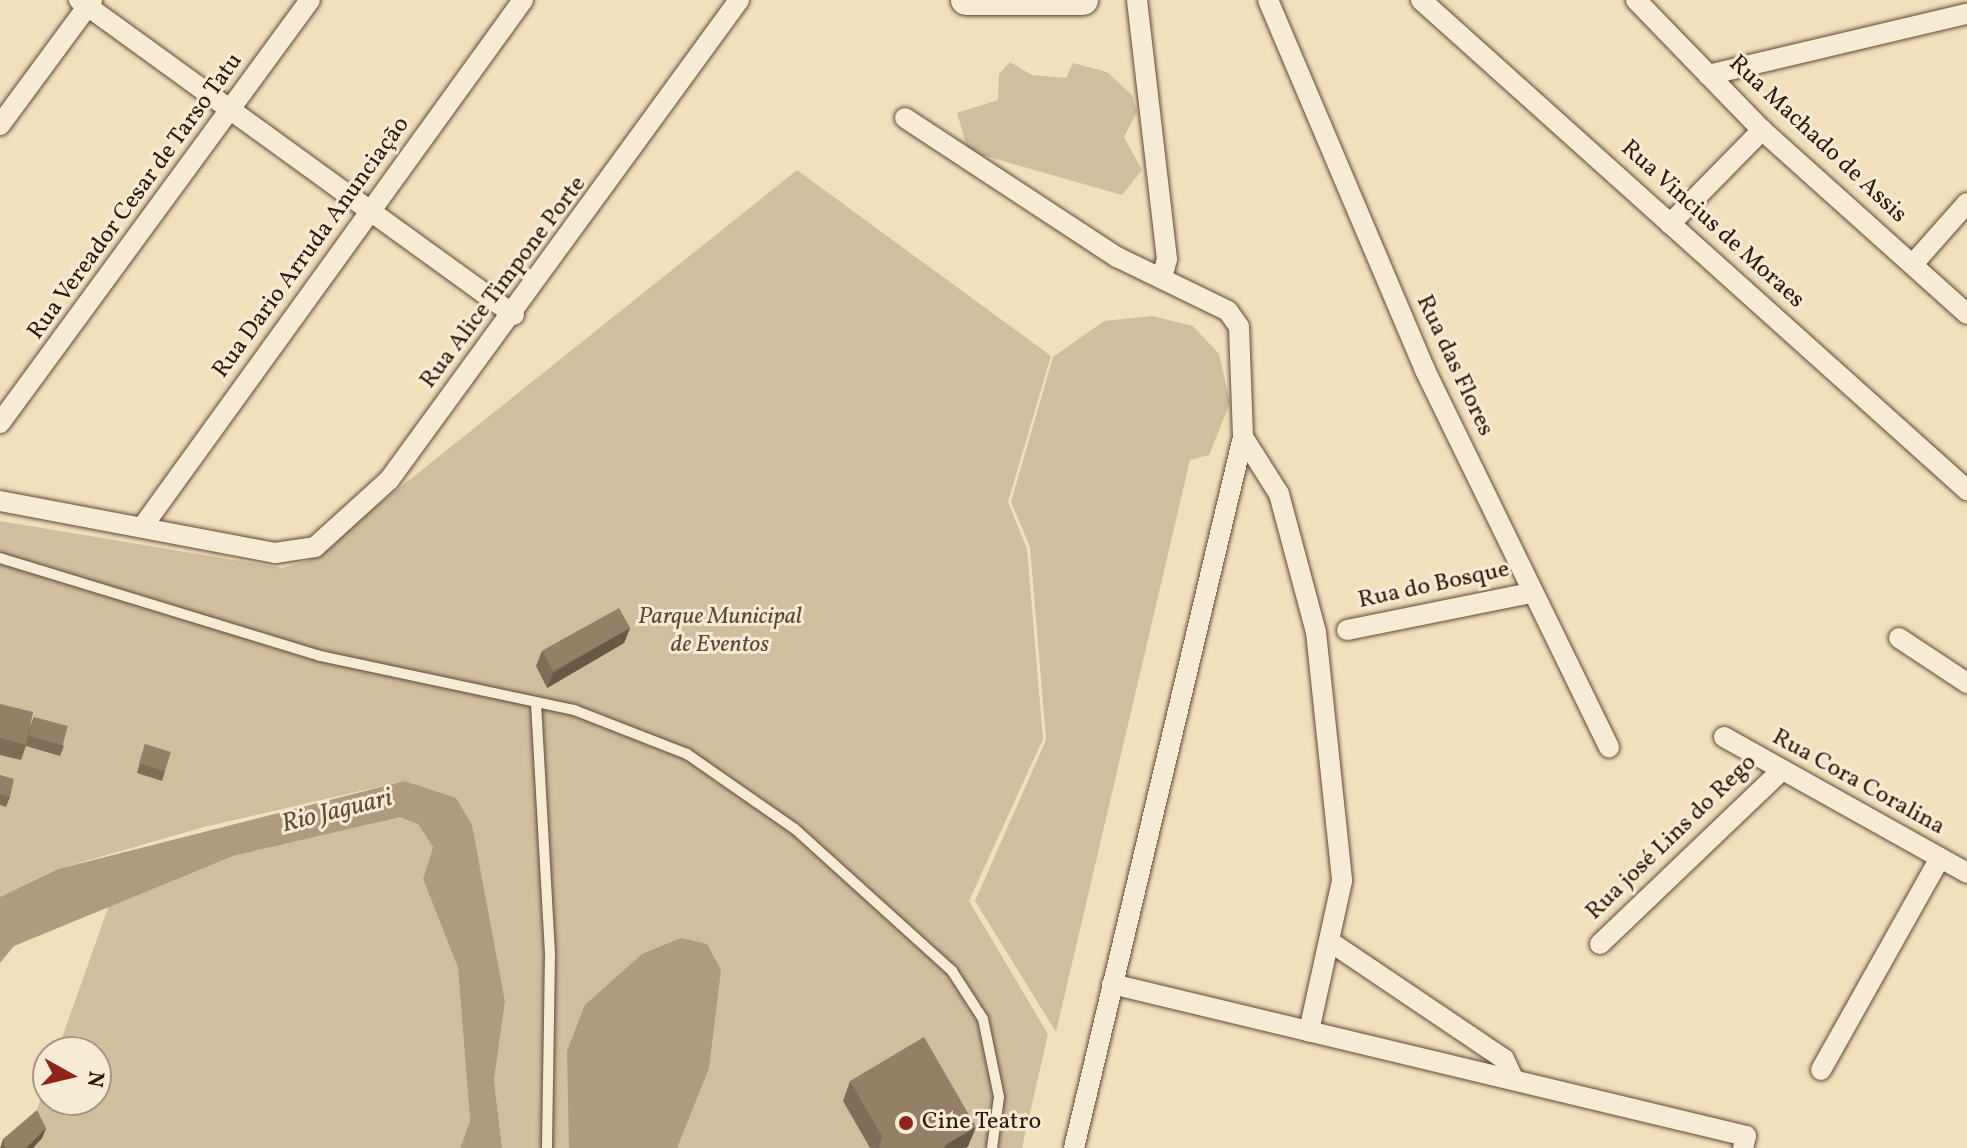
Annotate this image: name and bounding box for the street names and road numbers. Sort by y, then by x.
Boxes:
street label: Rua Vereador Cesar de Tarso Tatu [22,47,250,347]
street label: Rua Machado de Assis [1722,50,1912,230]
street label: Rua Dario Arruda Anunciação [207,112,417,384]
street label: Rua Vincius de Moraes [1614,135,1810,315]
street label: Rua Alice Timpone Porte [415,171,593,395]
street label: Rua das Flores [1409,291,1499,441]
street label: Rua do Bosque [1356,556,1512,616]
street label: Rua Cora Coralina [1767,724,1949,842]
street label: Rua josé Lins do Rego [1581,749,1763,927]

